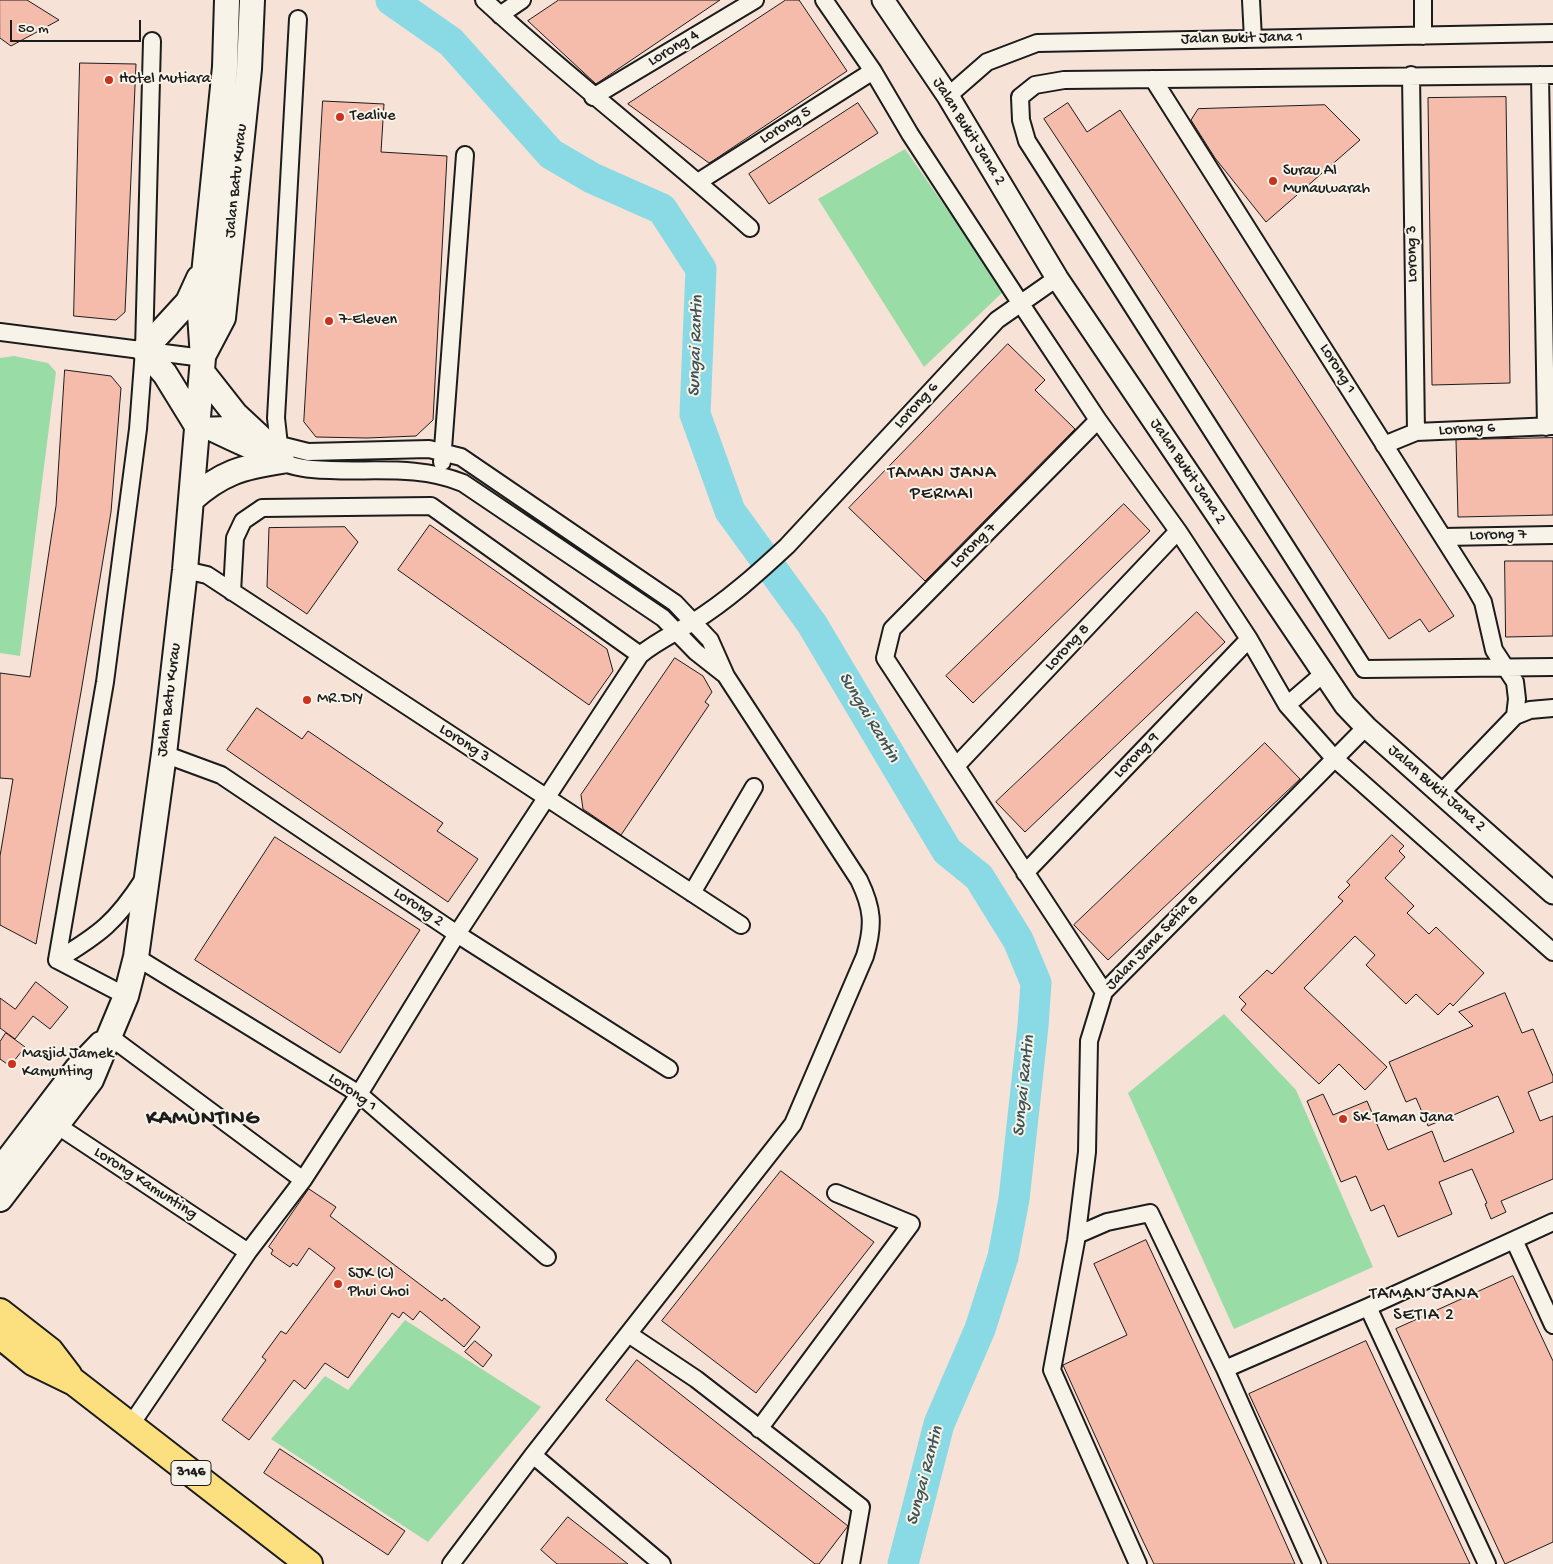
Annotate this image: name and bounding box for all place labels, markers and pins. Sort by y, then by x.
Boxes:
place label: Hotel Mutiara [119,70,211,90]
marker: Hotel Mutiara [103,74,115,86]
place label: Tealive [350,107,396,127]
marker: Tealive [334,111,346,123]
place label: Surau Al Munauwarah [1283,162,1370,200]
marker: Surau Al Munauwarah [1267,175,1279,187]
place label: 7-Eleven [339,311,397,331]
marker: 7-Eleven [323,315,335,327]
place label: MR.DIY [317,690,363,710]
marker: MR.DIY [301,694,313,706]
place label: Masjid Jamek Kamunting [22,1045,113,1083]
marker: Masjid Jamek Kamunting [6,1058,18,1070]
place label: SK Taman Jana [1353,1109,1454,1129]
marker: SK Taman Jana [1337,1113,1349,1125]
place label: SJK (C) Phui Choi [348,1265,409,1303]
marker: SJK (C) Phui Choi [332,1278,344,1290]

